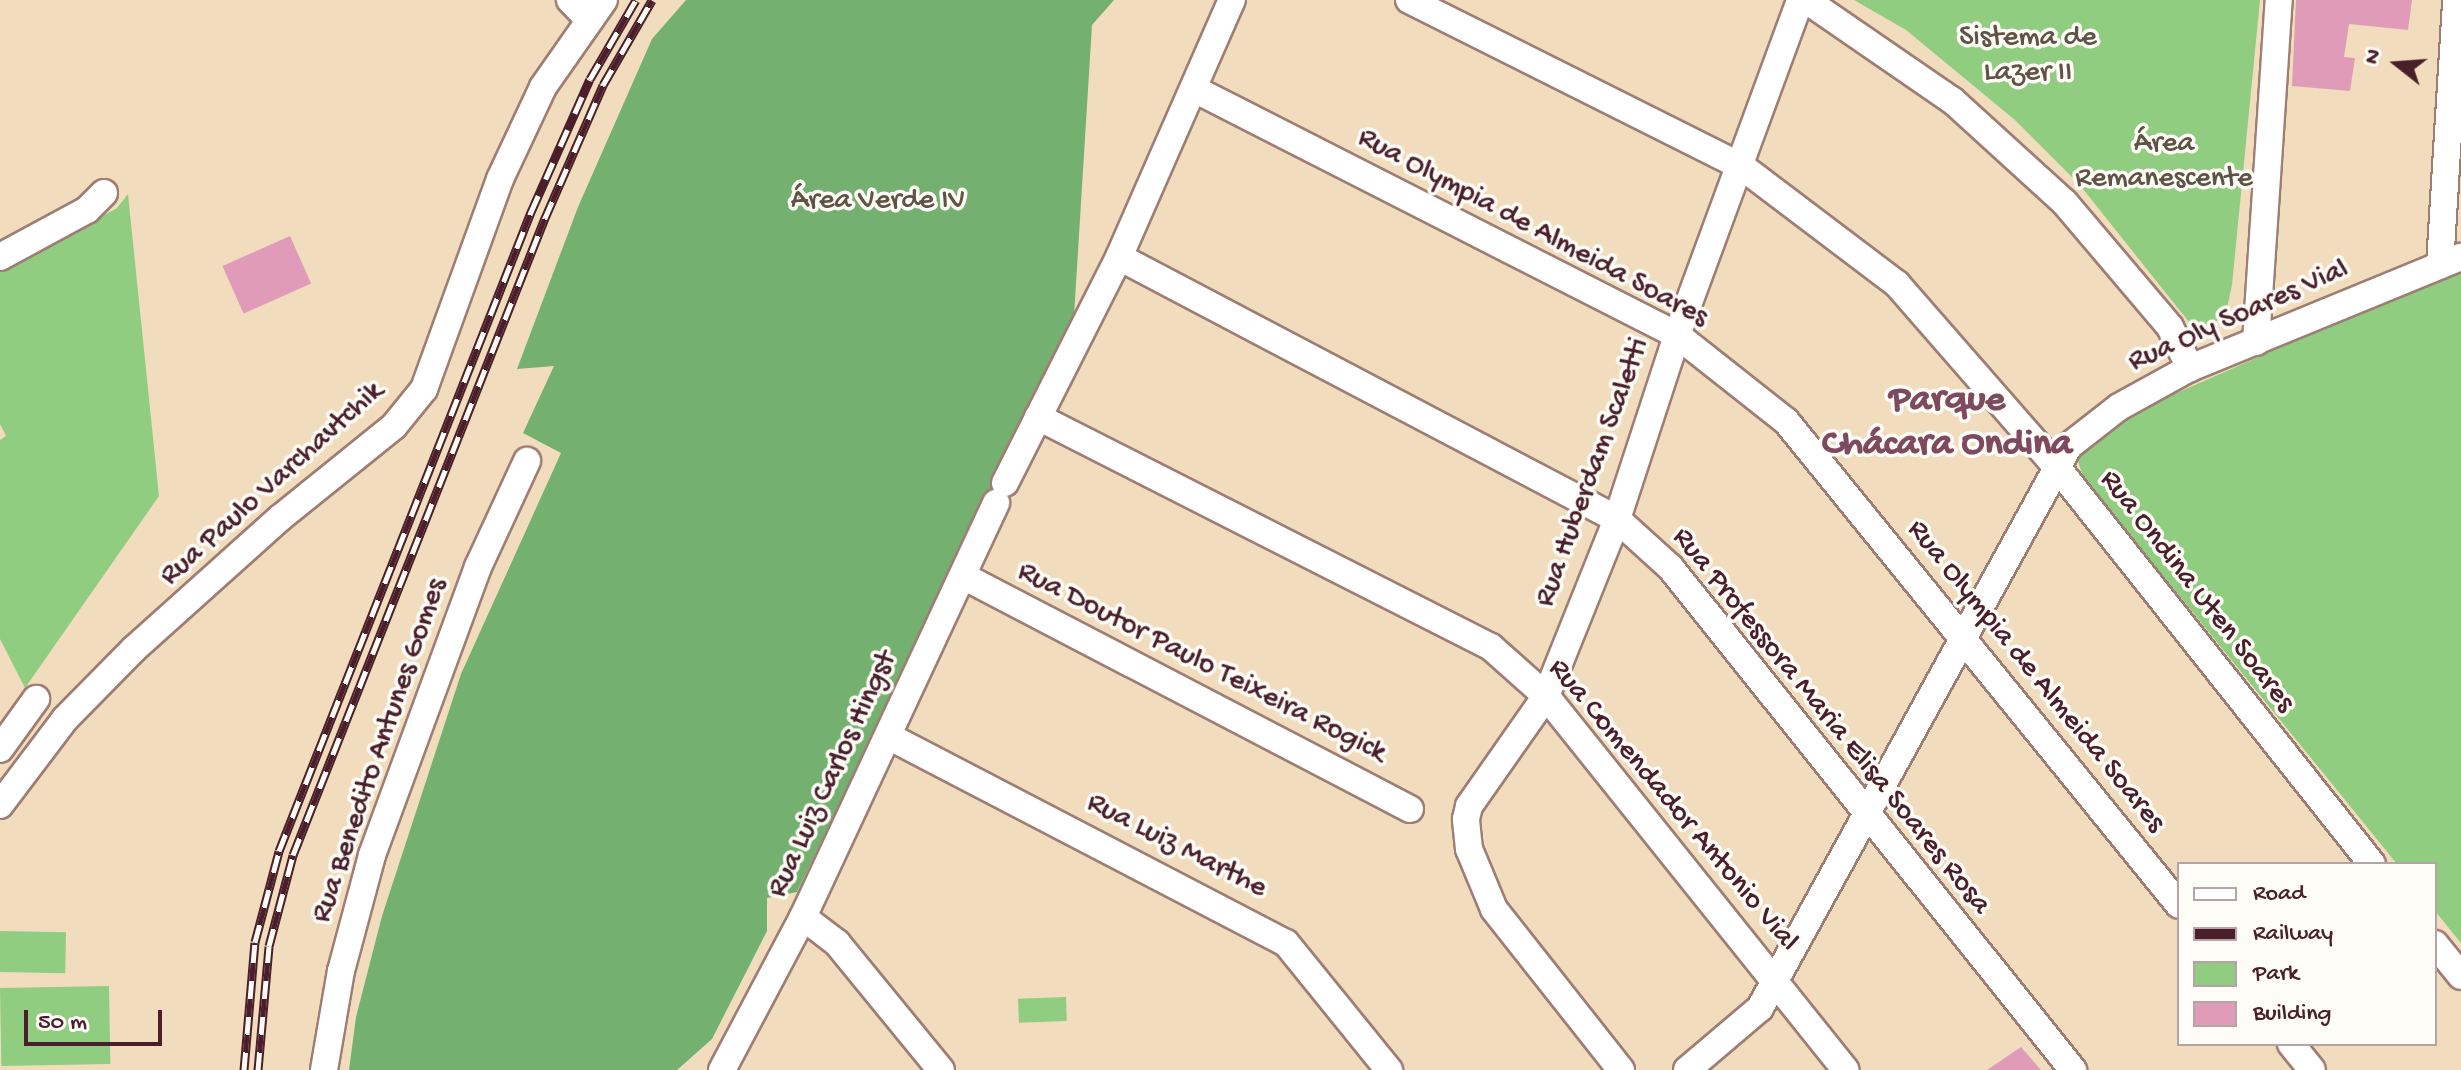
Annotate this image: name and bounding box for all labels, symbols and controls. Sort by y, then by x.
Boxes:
park label: Sistema de Lazer II [1959,21,2097,92]
north arrow [2357,24,2437,104]
text: N [2360,46,2389,68]
street label: Rua Olympia de Almeida Soares [1351,121,1713,337]
park label: Área Remanescente [2075,127,2253,198]
park label: Área Verde IV [791,184,965,220]
street label: Rua Oly Soares Vial [2123,252,2355,382]
street label: Rua Huberdam Scaletti [1529,334,1659,612]
street label: Rua Paulo Varchavtchik [154,375,392,595]
district label: Parque Chácara Ondina [1822,379,2072,468]
street label: Rua Ondina Uten Soares [2090,464,2302,720]
street label: Rua Olympia de Almeida Soares [1898,513,2172,841]
street label: Rua Professora Maria Elisa Soares Rosa [1663,521,1997,923]
street label: Rua Doutor Paulo Teixeira Rogick [1011,555,1391,773]
street label: Rua Benedito Antunes Gomes [305,574,457,928]
street label: Rua Luiz Carlos Hingst [761,646,907,904]
street label: Rua Comendador Antonio Vial [1539,652,1805,960]
street label: Rua Luiz Marthe [1080,786,1272,908]
legend [2177,862,2437,1046]
text: Road [2253,880,2305,909]
text: Railway [2253,920,2333,949]
text: Park [2253,960,2299,989]
scale bar [28,994,166,1044]
text: Building [2253,1000,2331,1029]
text: 50 m [38,1009,87,1038]

